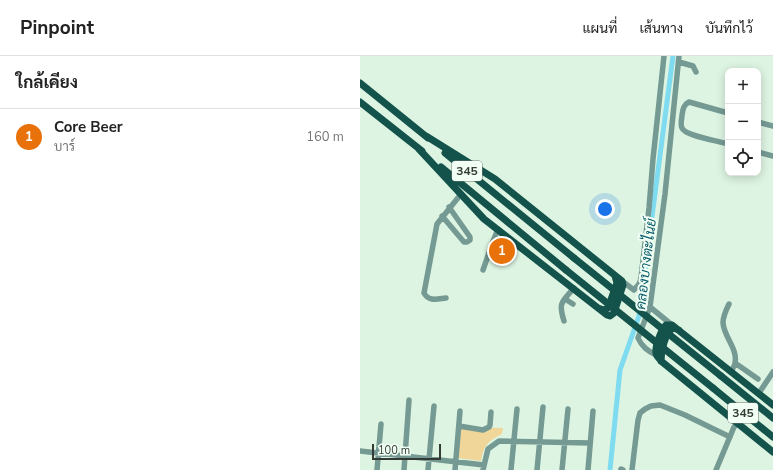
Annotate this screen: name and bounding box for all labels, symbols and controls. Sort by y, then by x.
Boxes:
text: Pinpoint [20,15,94,41]
text: แผนที่ [582,19,617,38]
text: เส้นทาง [639,19,683,38]
text: บันทึกไว้ [705,19,753,38]
map controls [725,68,761,176]
button: + [725,68,761,104]
text: ใกล้เคียง [16,71,78,94]
button: − [725,104,761,140]
text: Core Beer [54,117,123,137]
text: 1 [25,128,33,146]
text: 160 m [306,128,344,146]
text: บาร์ [54,138,75,156]
button: locate [725,140,761,176]
road number: 345 [452,161,482,181]
your location [595,199,615,219]
water label: คลองบางตะไนย์ [631,215,661,311]
pin: 1 [489,236,515,266]
road number: 345 [728,403,758,423]
scale bar [372,442,441,461]
text: 100 m [378,443,410,458]

